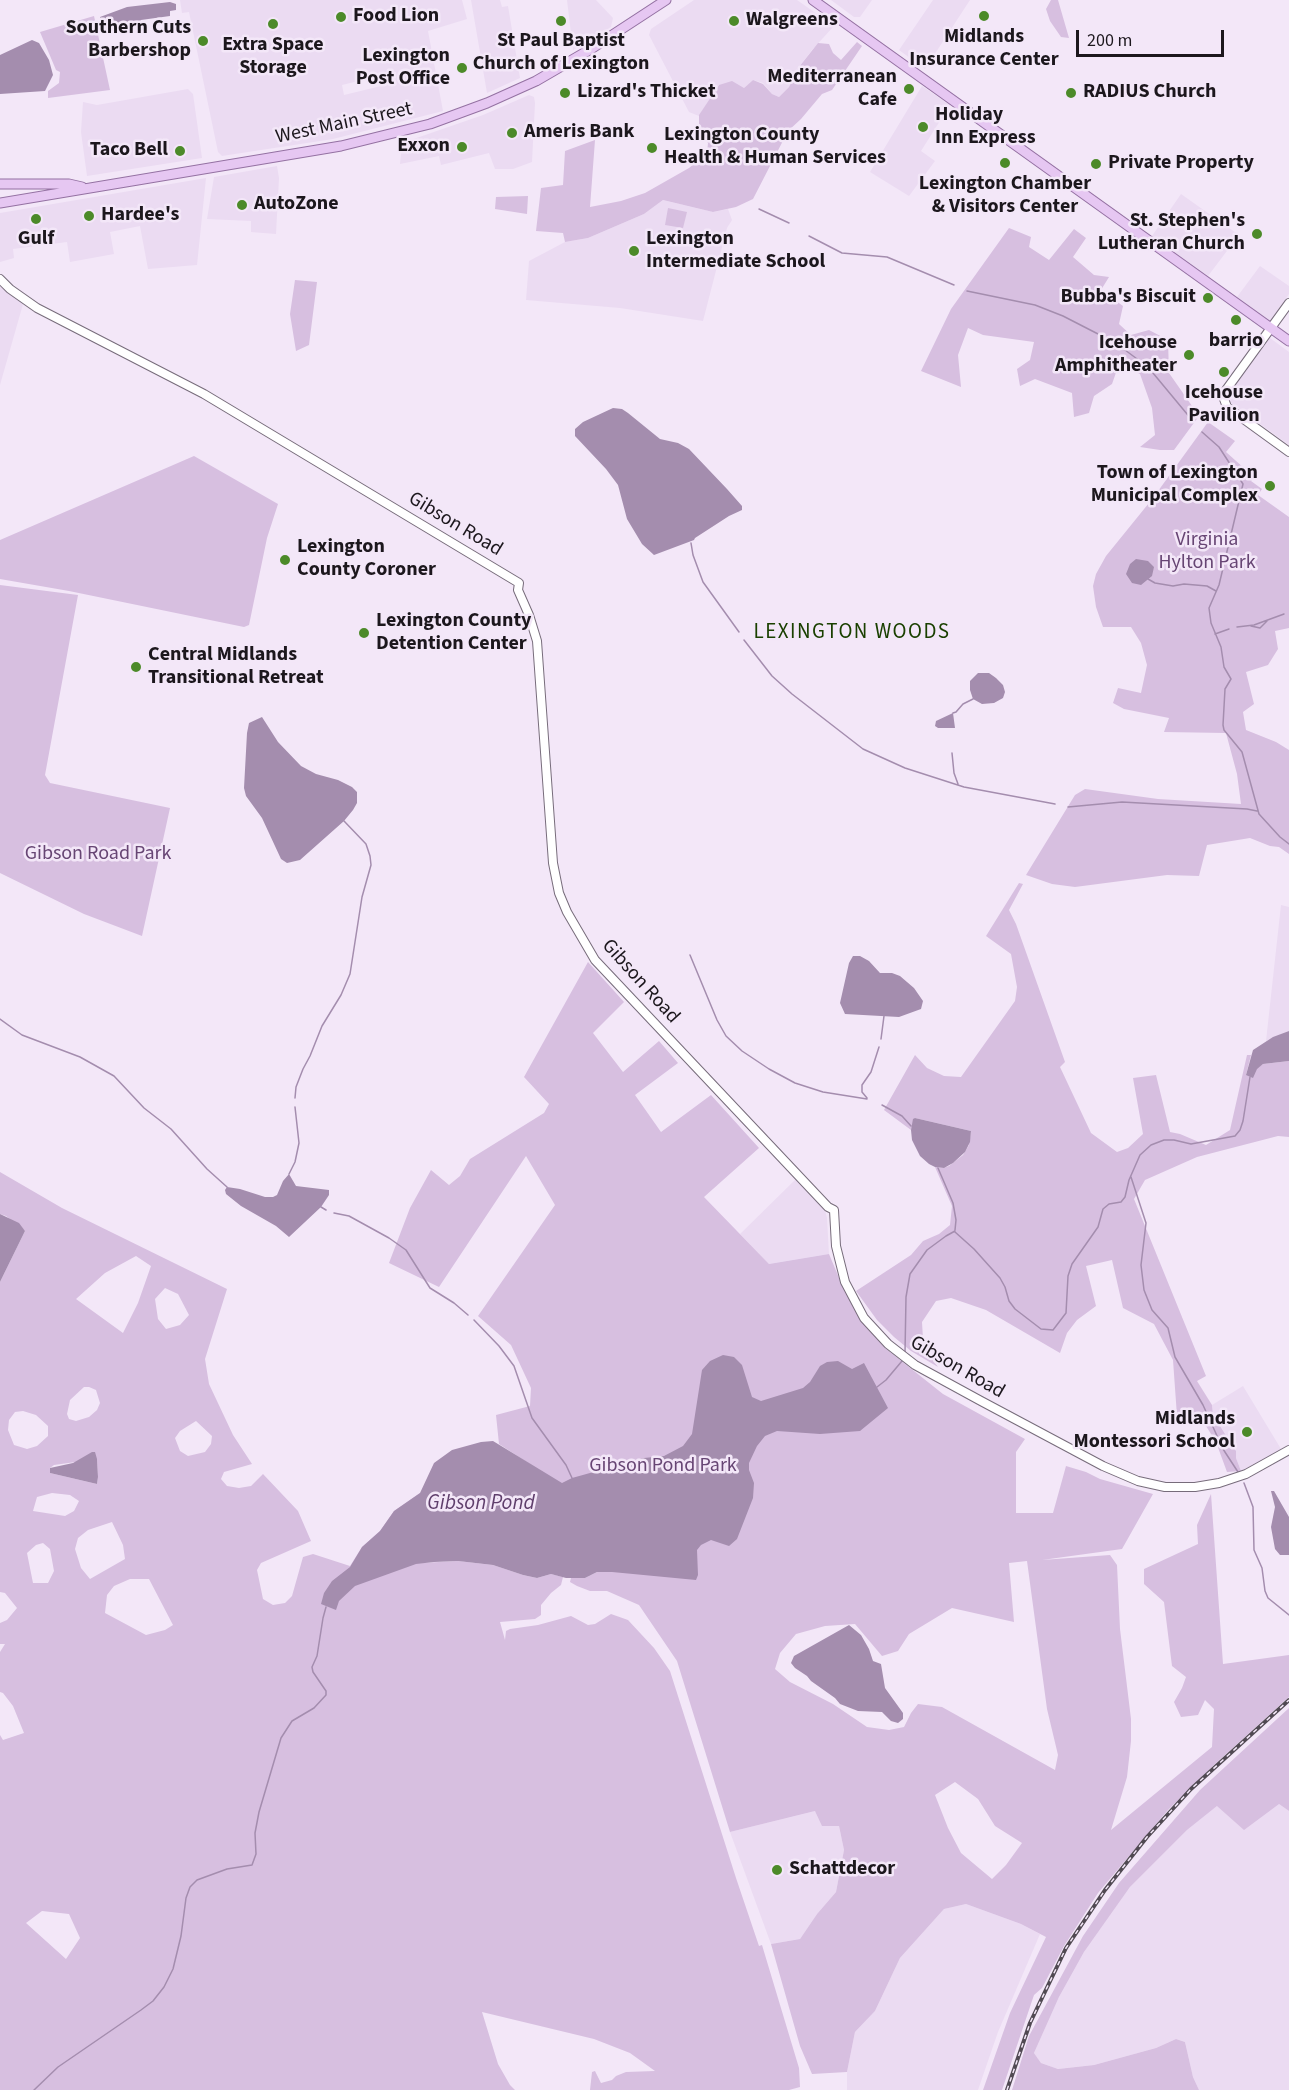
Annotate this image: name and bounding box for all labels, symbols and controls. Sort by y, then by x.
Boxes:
place label: Food Lion [353,5,439,29]
place label: Walgreens [746,9,838,33]
marker: Midlands Insurance Center [977,9,991,23]
marker: Food Lion [334,10,348,24]
marker: St Paul Baptist Church of Lexington [554,14,568,28]
marker: Walgreens [727,14,741,28]
place label: Southern Cuts Barbershop [65,17,191,64]
marker: Extra Space Storage [266,17,280,31]
scale bar [1079,18,1228,56]
place label: Midlands Insurance Center [909,26,1059,73]
text: 200 m [1087,28,1132,53]
place label: St Paul Baptist Church of Lexington [473,30,649,77]
marker: Southern Cuts Barbershop [196,34,210,48]
place label: Extra Space Storage [222,34,324,81]
place label: Lexington Post Office [356,45,450,92]
marker: Lexington Post Office [455,61,469,75]
place label: Mediterranean Cafe [767,66,897,113]
place label: Lizard's Thicket [577,81,716,105]
place label: RADIUS Church [1083,81,1216,105]
marker: Mediterranean Cafe [902,82,916,96]
marker: Lizard's Thicket [558,86,572,100]
marker: RADIUS Church [1064,86,1078,100]
street label: West Main Street [274,98,414,150]
place label: Holiday Inn Express [935,104,1036,151]
marker: Holiday Inn Express [916,120,930,134]
place label: Ameris Bank [524,121,634,145]
place label: Lexington County Health & Human Services [664,124,886,171]
marker: Ameris Bank [505,126,519,140]
place label: Exxon [397,135,450,159]
place label: Taco Bell [90,139,168,163]
marker: Exxon [455,140,469,154]
marker: Lexington County Health & Human Services [645,141,659,155]
marker: Taco Bell [173,144,187,158]
place label: Private Property [1108,152,1254,176]
marker: Lexington Chamber & Visitors Center [998,156,1012,170]
marker: Private Property [1089,157,1103,171]
place label: Lexington Chamber & Visitors Center [919,173,1091,220]
place label: AutoZone [254,193,339,217]
marker: AutoZone [235,198,249,212]
place label: Hardee's [101,204,179,228]
marker: Hardee's [82,209,96,223]
place label: St. Stephen's Lutheran Church [1098,210,1245,257]
marker: Gulf [29,212,43,226]
marker: St. Stephen's Lutheran Church [1250,227,1264,241]
place label: Gulf [18,228,54,252]
place label: Lexington Intermediate School [646,228,825,275]
marker: Lexington Intermediate School [627,244,641,258]
place label: Bubba's Biscuit [1060,286,1196,310]
marker: Bubba's Biscuit [1201,291,1215,305]
marker: barrio [1229,313,1243,327]
place label: barrio [1209,330,1263,354]
place label: Icehouse Amphitheater [1055,332,1177,379]
marker: Icehouse Amphitheater [1182,348,1196,362]
marker: Icehouse Pavilion [1217,365,1231,379]
place label: Icehouse Pavilion [1185,382,1263,429]
place label: Town of Lexington Municipal Complex [1091,462,1258,509]
marker: Town of Lexington Municipal Complex [1263,479,1277,493]
street label: Gibson Road [404,488,506,562]
park label: Virginia Hylton Park [1158,529,1256,576]
place label: Lexington County Coroner [297,536,436,583]
marker: Lexington County Coroner [278,553,292,567]
place label: Lexington County Detention Center [376,610,531,657]
district label: LEXINGTON WOODS [753,620,951,646]
marker: Lexington County Detention Center [357,626,371,640]
place label: Central Midlands Transitional Retreat [148,644,324,691]
marker: Central Midlands Transitional Retreat [129,660,143,674]
park label: Gibson Road Park [25,843,171,867]
street label: Gibson Road [596,935,684,1029]
street label: Gibson Road [905,1331,1009,1405]
place label: Midlands Montessori School [1073,1408,1235,1455]
marker: Midlands Montessori School [1240,1425,1254,1439]
park label: Gibson Pond Park [589,1455,737,1479]
water label: Gibson Pond [427,1491,535,1517]
place label: Schattdecor [789,1858,895,1882]
marker: Schattdecor [770,1863,784,1877]

